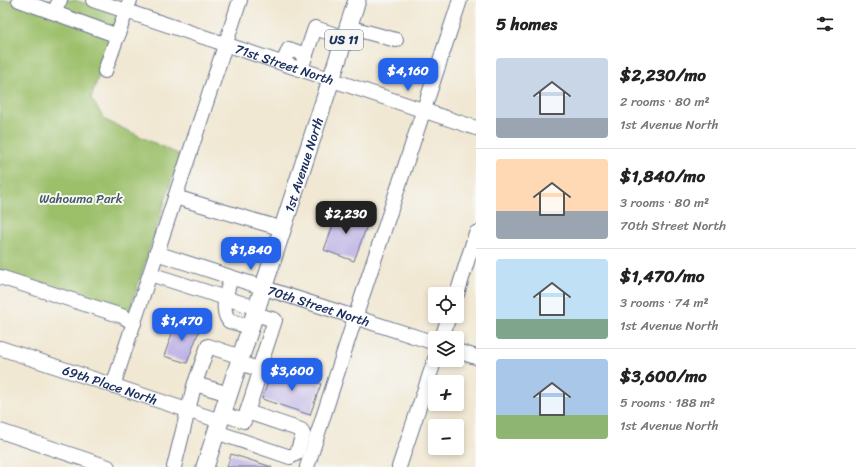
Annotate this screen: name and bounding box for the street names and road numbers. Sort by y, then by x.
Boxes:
road number: US 11 [325,30,363,50]
street label: 71st Street North [232,37,337,91]
street label: 1st Avenue North [277,114,330,215]
street label: 70th Street North [265,278,373,333]
street label: 69th Place North [60,358,161,411]

